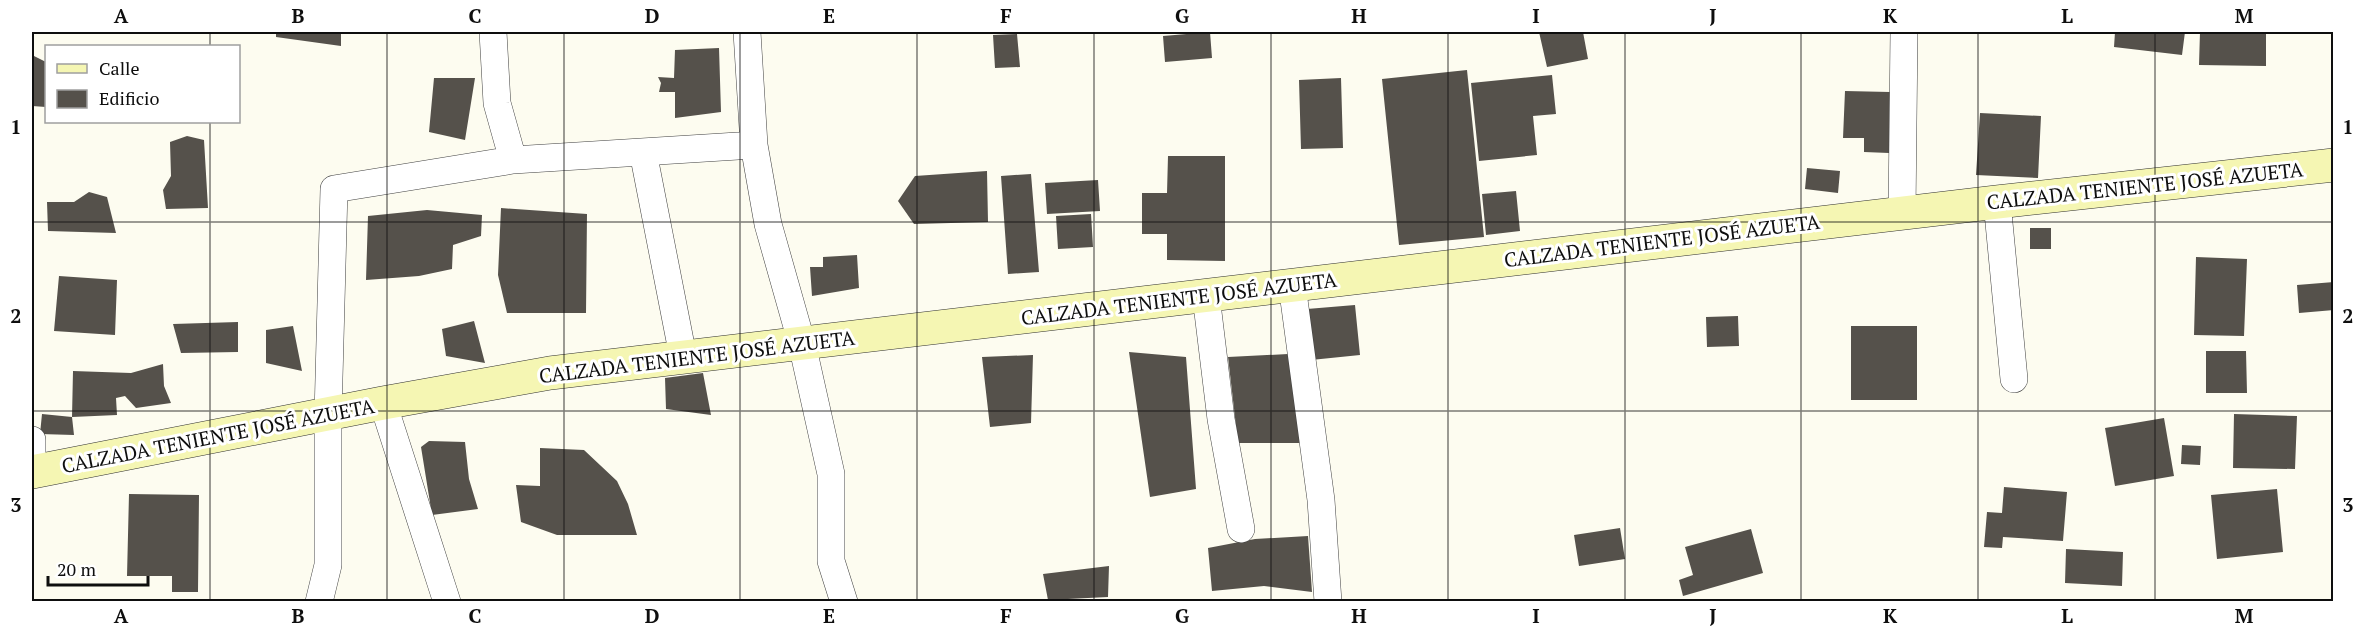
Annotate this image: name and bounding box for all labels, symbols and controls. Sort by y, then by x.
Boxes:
text: A [114,2,129,29]
text: B [292,2,305,29]
text: C [468,2,482,29]
text: D [645,2,659,29]
text: E [823,2,835,29]
text: F [1000,2,1012,29]
text: G [1175,2,1189,29]
text: H [1351,2,1367,29]
text: I [1532,2,1540,29]
text: J [1709,2,1717,29]
text: K [1883,2,1898,29]
text: L [2061,2,2073,29]
text: M [2235,2,2254,29]
legend [45,45,240,123]
text: Calle [99,56,140,80]
text: Edificio [99,86,159,110]
text: 1 [10,113,22,140]
text: 1 [2342,113,2354,140]
street label: CALZADA TENIENTE JOSÉ AZUETA [1985,155,2305,216]
street label: CALZADA TENIENTE JOSÉ AZUETA [1502,208,1822,273]
street label: CALZADA TENIENTE JOSÉ AZUETA [1019,266,1339,331]
text: 2 [10,302,22,329]
text: 2 [2342,302,2354,329]
street label: CALZADA TENIENTE JOSÉ AZUETA [537,324,857,389]
street label: CALZADA TENIENTE JOSÉ AZUETA [59,392,377,479]
text: 3 [10,491,22,518]
text: 3 [2342,491,2354,518]
scale bar [48,549,148,587]
text: 20 m [57,557,97,581]
text: A [114,602,129,629]
text: B [292,602,305,629]
text: C [468,602,482,629]
text: D [645,602,659,629]
text: E [823,602,835,629]
text: F [1000,602,1012,629]
text: G [1175,602,1189,629]
text: H [1351,602,1367,629]
text: I [1532,602,1540,629]
text: J [1709,602,1717,629]
text: K [1883,602,1898,629]
text: L [2061,602,2073,629]
text: M [2235,602,2254,629]

